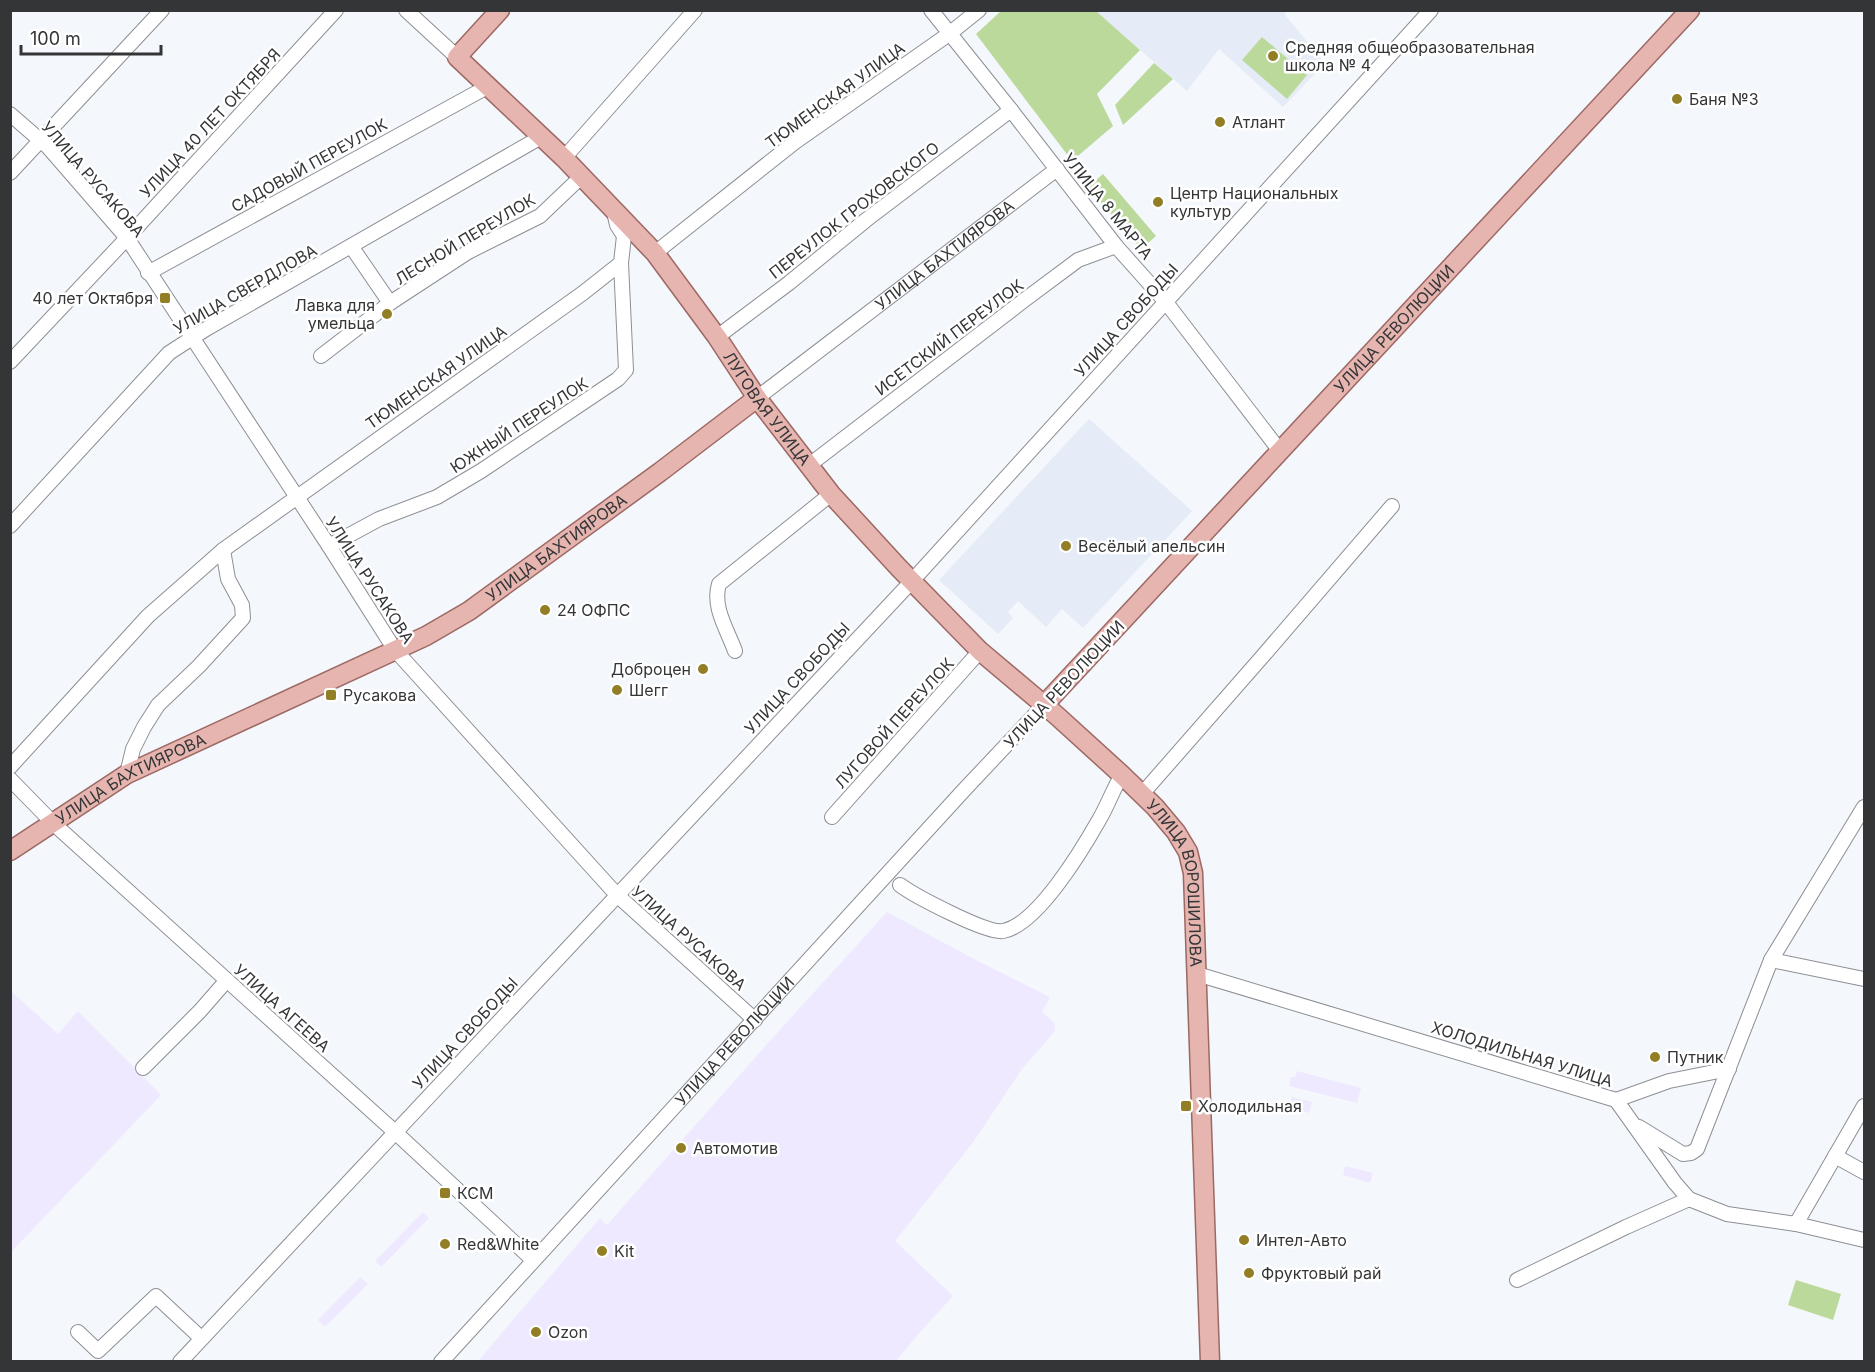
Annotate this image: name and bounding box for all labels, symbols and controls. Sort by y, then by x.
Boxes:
scale bar [21,18,160,56]
text: 100 m [30,28,81,49]
place label: Средняя общеобразовательная школа № 4 [1285,37,1535,75]
street label: ТЮМЕНСКАЯ УЛИЦА [761,38,909,152]
street label: УЛИЦА 40 ЛЕТ ОКТЯБРЯ [136,44,284,202]
marker: Средняя общеобразовательная школа № 4 [1266,49,1280,63]
place label: Баня №3 [1689,89,1759,109]
marker: Баня №3 [1670,92,1684,106]
place label: Атлант [1232,112,1286,132]
street label: САДОВЫЙ ПЕРЕУЛОК [228,114,391,216]
marker: Атлант [1213,115,1227,129]
street label: УЛИЦА РУСАКОВА [37,117,149,241]
street label: ПЕРЕУЛОК ГРОХОВСКОГО [765,137,943,283]
street label: УЛИЦА 8 МАРТА [1059,149,1157,263]
place label: Центр Национальных культур [1170,183,1339,221]
street label: ЛЕСНОЙ ПЕРЕУЛОК [391,189,539,289]
street label: УЛИЦА БАХТИЯРОВА [871,195,1018,314]
marker: Центр Национальных культур [1151,195,1165,209]
street label: УЛИЦА СВЕРДЛОВА [170,240,320,338]
street label: УЛИЦА СВОБОДЫ [1070,259,1182,381]
street label: УЛИЦА РЕВОЛЮЦИИ [1330,260,1458,397]
street label: ИСЕТСКИЙ ПЕРЕУЛОК [871,275,1027,399]
place label: 40 лет Октября [32,288,153,308]
marker: 40 лет Октября [158,291,172,305]
place label: Лавка для умельца [295,295,375,333]
marker: Лавка для умельца [380,307,394,321]
street label: ТЮМЕНСКАЯ УЛИЦА [362,321,510,433]
street label: ЛУГОВАЯ УЛИЦА [719,348,815,469]
street label: ЮЖНЫЙ ПЕРЕУЛОК [446,373,592,477]
street label: УЛИЦА БАХТИЯРОВА [482,490,631,605]
street label: УЛИЦА РУСАКОВА [322,513,418,647]
place label: Весёлый апельсин [1078,536,1225,556]
marker: Весёлый апельсин [1059,539,1073,553]
place label: 24 ОФПС [557,600,630,620]
marker: 24 ОФПС [538,603,552,617]
street label: УЛИЦА РЕВОЛЮЦИИ [1000,616,1128,752]
street label: УЛИЦА СВОБОДЫ [740,618,854,738]
street label: ЛУГОВОЙ ПЕРЕУЛОК [830,653,958,792]
place label: Доброцен [611,659,691,679]
marker: Доброцен [696,662,710,676]
place label: Шегг [629,680,668,700]
marker: Шегг [610,683,624,697]
place label: Русакова [343,685,416,705]
marker: Русакова [324,688,338,702]
street label: УЛИЦА БАХТИЯРОВА [51,729,209,828]
street label: УЛИЦА ВОРОШИЛОВА [1143,794,1206,968]
street label: УЛИЦА РУСАКОВА [628,881,750,995]
street label: УЛИЦА АГЕЕВА [230,960,334,1056]
street label: УЛИЦА РЕВОЛЮЦИИ [671,972,798,1110]
street label: УЛИЦА СВОБОДЫ [408,973,522,1093]
street label: ХОЛОДИЛЬНАЯ УЛИЦА [1429,1017,1615,1091]
place label: Путник [1667,1047,1724,1067]
marker: Путник [1648,1050,1662,1064]
place label: Холодильная [1198,1096,1302,1116]
marker: Холодильная [1179,1099,1193,1113]
place label: Автомотив [693,1138,778,1158]
marker: Автомотив [674,1141,688,1155]
place label: КСМ [457,1183,493,1203]
marker: КСМ [438,1186,452,1200]
place label: Интел-Авто [1256,1230,1347,1250]
marker: Интел-Авто [1237,1233,1251,1247]
place label: Red&White [457,1234,539,1254]
marker: Red&White [438,1237,452,1251]
place label: Kit [614,1241,634,1261]
marker: Kit [595,1244,609,1258]
place label: Фруктовый рай [1261,1263,1381,1283]
marker: Фруктовый рай [1242,1266,1256,1280]
place label: Ozon [548,1322,588,1342]
marker: Ozon [529,1325,543,1339]

